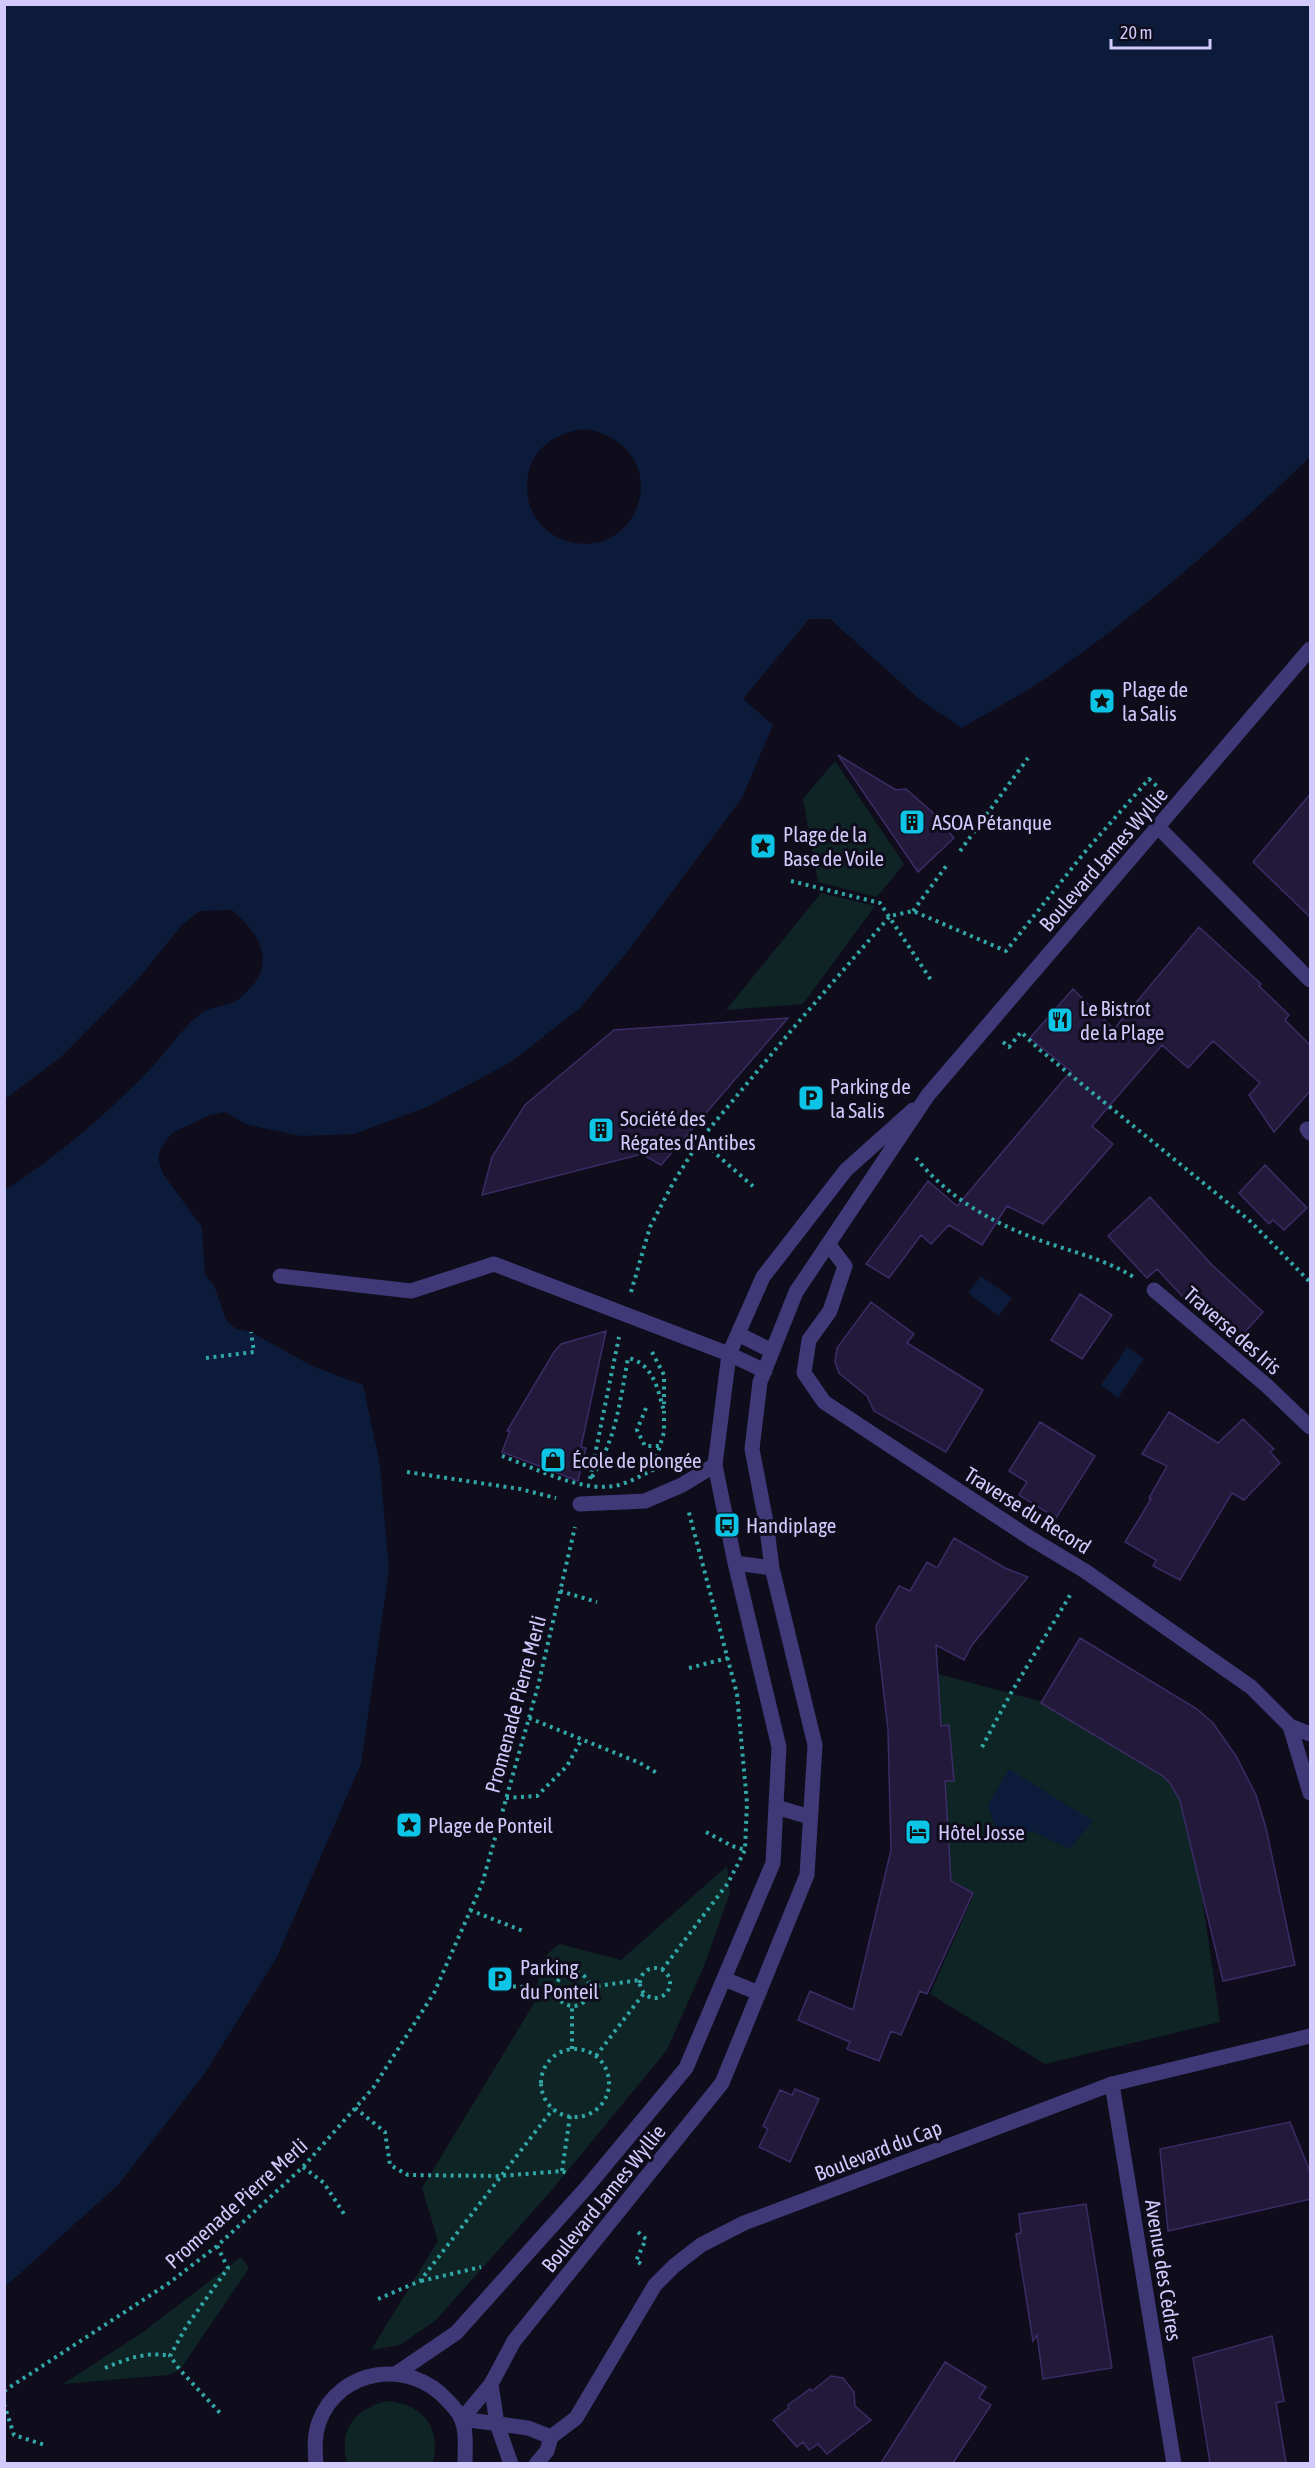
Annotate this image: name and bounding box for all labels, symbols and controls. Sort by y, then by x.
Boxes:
scale bar [1111,12,1210,50]
text: 20 m [1120,22,1152,43]
place label: Plage de la Salis [1122,677,1188,725]
place icon: Plage de la Salis [1087,686,1117,716]
street label: Boulevard James Wyllie [1034,782,1172,936]
building icon: ASOA Pétanque [897,807,927,837]
place label: ASOA Pétanque [932,810,1052,834]
place label: Plage de la Base de Voile [783,822,884,870]
place icon: Plage de la Base de Voile [748,831,778,861]
place label: Le Bistrot de la Plage [1080,996,1164,1044]
restaurant icon: Le Bistrot de la Plage [1045,1005,1075,1035]
place label: Parking de la Salis [830,1074,911,1122]
parking icon: Parking de la Salis [796,1083,826,1113]
place label: Société des Régates d'Antibes [620,1106,756,1154]
building icon: Société des Régates d'Antibes [586,1115,616,1145]
street label: Traverse des Iris [1179,1281,1287,1379]
shop icon: École de plongée [538,1445,568,1475]
place label: École de plongée [572,1448,702,1472]
street label: Traverse du Record [961,1462,1095,1558]
bus stop icon: Handiplage [712,1510,742,1540]
place label: Handiplage [746,1513,836,1537]
street label: Promenade Pierre Merli [480,1613,550,1795]
place icon: Plage de Ponteil [394,1810,424,1840]
place label: Plage de Ponteil [428,1813,553,1837]
hotel icon: Hôtel Josse [903,1817,933,1847]
place label: Hôtel Josse [938,1820,1025,1844]
place label: Parking du Ponteil [520,1955,599,2003]
parking icon: Parking du Ponteil [485,1964,515,1994]
street label: Boulevard du Cap [811,2115,945,2185]
street label: Boulevard James Wyllie [536,2119,670,2277]
street label: Promenade Pierre Merli [160,2133,312,2273]
street label: Avenue des Cèdres [1141,2198,1187,2342]

